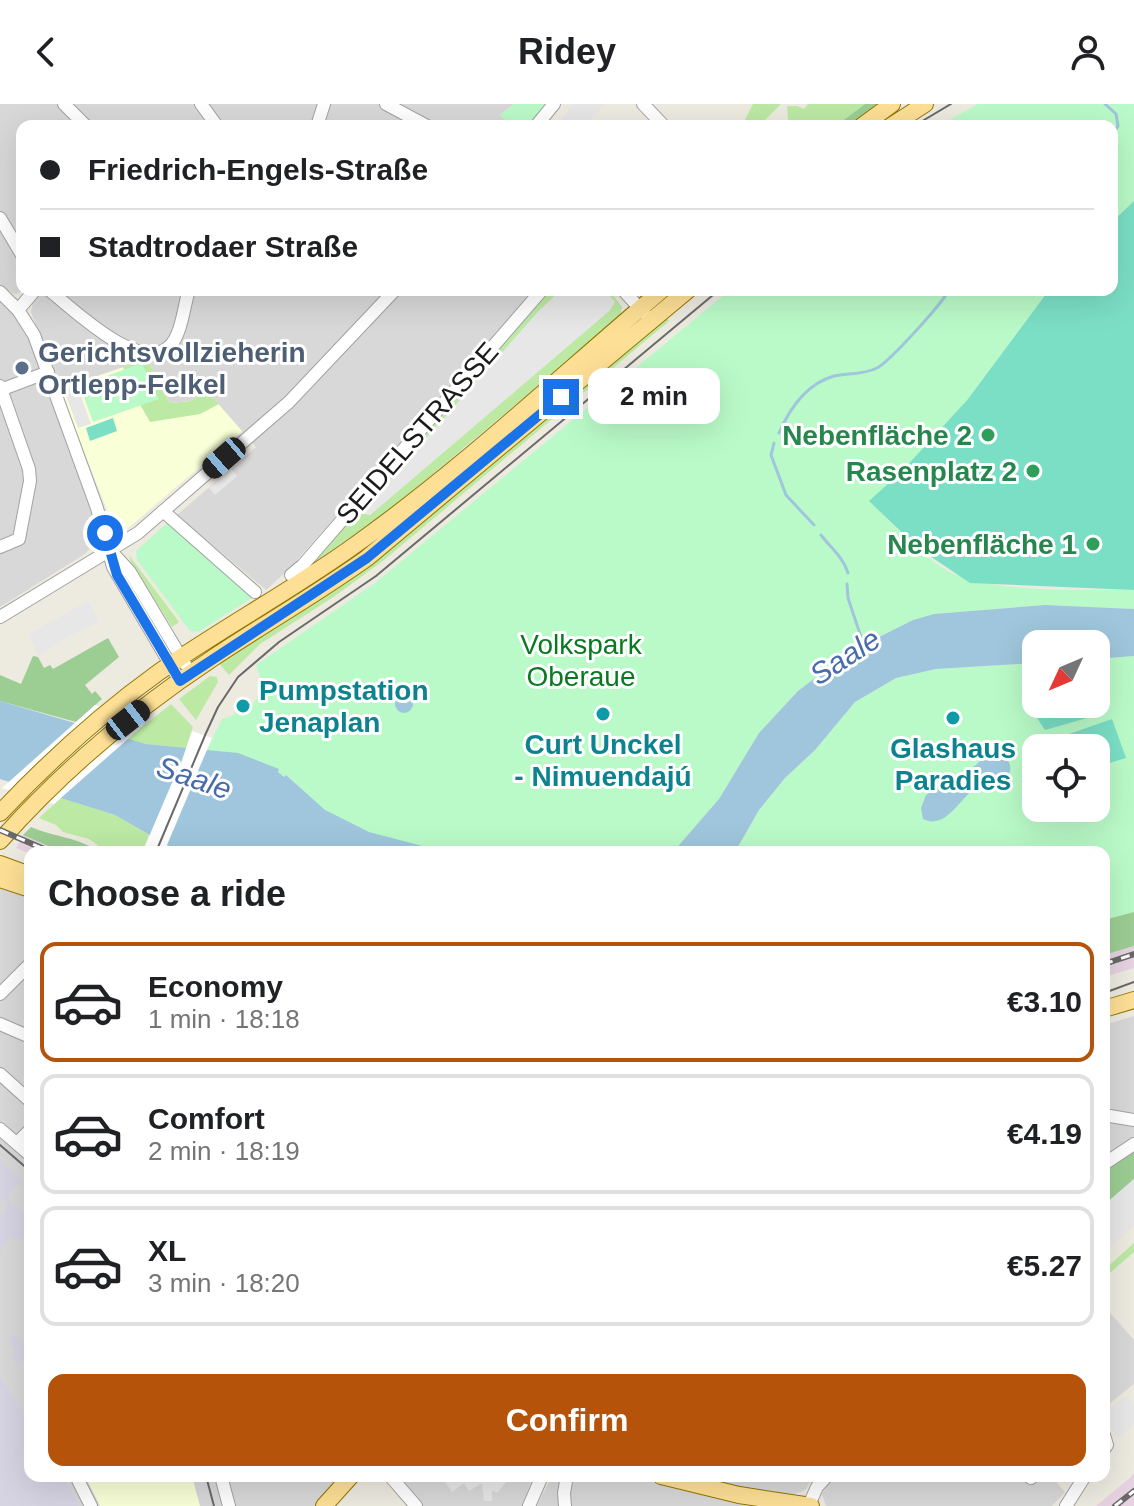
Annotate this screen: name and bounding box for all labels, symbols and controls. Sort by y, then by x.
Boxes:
icon: back [24,30,68,74]
icon: person [1066,30,1110,74]
text: Ridey [518,31,616,72]
text: Friedrich-Engels-Straße [88,153,428,186]
text: Stadtrodaer Straße [88,230,358,263]
street label: SEIDELSTRASSE [330,336,505,530]
place label: Gerichtsvollzieherin Ortlepp-Felkel [38,337,306,400]
marker: Gerichtsvollzieherin Ortlepp-Felkel [13,359,31,377]
callout: 2 min [589,369,721,425]
route end [543,379,579,415]
text: 2 min [620,381,688,411]
place label: Nebenfläche 2 [782,420,972,451]
marker: Nebenfläche 2 [979,426,997,444]
car [198,433,250,483]
place label: Rasenplatz 2 [846,456,1017,487]
marker: Rasenplatz 2 [1024,462,1042,480]
route start [87,515,123,551]
place label: Nebenfläche 1 [887,529,1077,560]
marker: Nebenfläche 1 [1084,535,1102,553]
water label: Saale [804,622,886,691]
park label: Volkspark Oberaue [520,629,643,692]
north arrow [1022,630,1110,718]
map controls [1022,630,1110,822]
place label: Pumpstation Jenaplan [259,675,429,738]
car [102,696,154,744]
marker: Pumpstation Jenaplan [234,697,252,715]
marker: Curt Unckel - Nimuendajú [594,705,612,723]
marker: Glashaus Paradies [944,709,962,727]
place label: Curt Unckel - Nimuendajú [514,729,692,792]
place label: Glashaus Paradies [890,733,1016,796]
button: locate [1022,734,1110,822]
water label: Saale [153,749,236,806]
text: Choose a ride [48,873,286,914]
icon: car [52,966,124,1038]
text: Economy [148,970,283,1003]
text: €3.10 [1007,985,1082,1018]
text: 1 min · 18:18 [148,1004,300,1034]
icon: car [52,1098,124,1170]
text: Comfort [148,1102,265,1135]
text: €4.19 [1007,1117,1082,1150]
text: 2 min · 18:19 [148,1136,300,1166]
icon: car [52,1230,124,1302]
text: XL [148,1234,186,1267]
text: €5.27 [1007,1249,1082,1282]
text: 3 min · 18:20 [148,1268,300,1298]
button: Confirm [48,1374,1086,1466]

